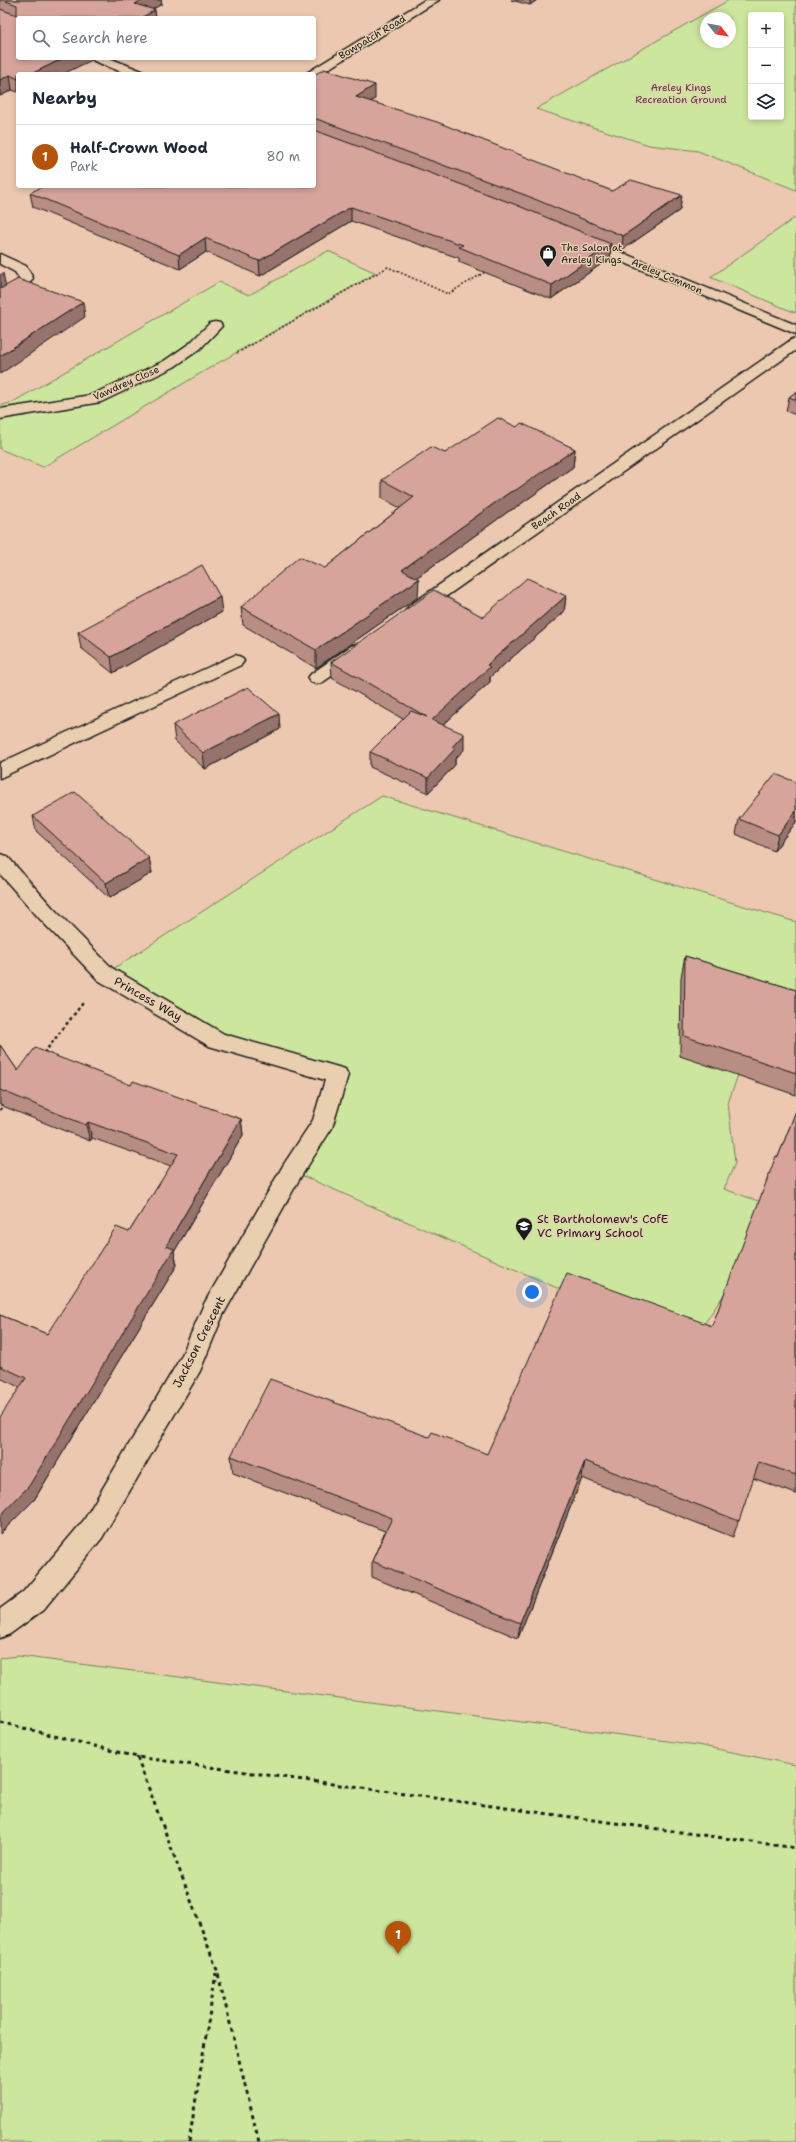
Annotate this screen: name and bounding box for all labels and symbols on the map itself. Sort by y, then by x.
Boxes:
street label: Bowpatch Road [336,12,408,62]
north arrow [700,12,736,48]
park label: Areley Kings Recreation Ground [635,81,727,106]
place label: The Salon at Areley Kings [561,241,623,266]
shop icon: The Salon at Areley Kings [538,243,558,268]
street label: Areley Common [630,255,704,297]
street label: Vawdrey Close [91,362,161,403]
street label: Beach Road [529,489,584,533]
street label: Princess Way [111,973,185,1025]
place label: St Bartholomew's CofE VC Primary School [537,1211,668,1241]
school or university icon: St Bartholomew's CofE VC Primary School [514,1216,534,1241]
your location [522,1282,542,1302]
street label: Jackson Crescent [169,1293,229,1391]
pin: 1 [385,1921,411,1954]

